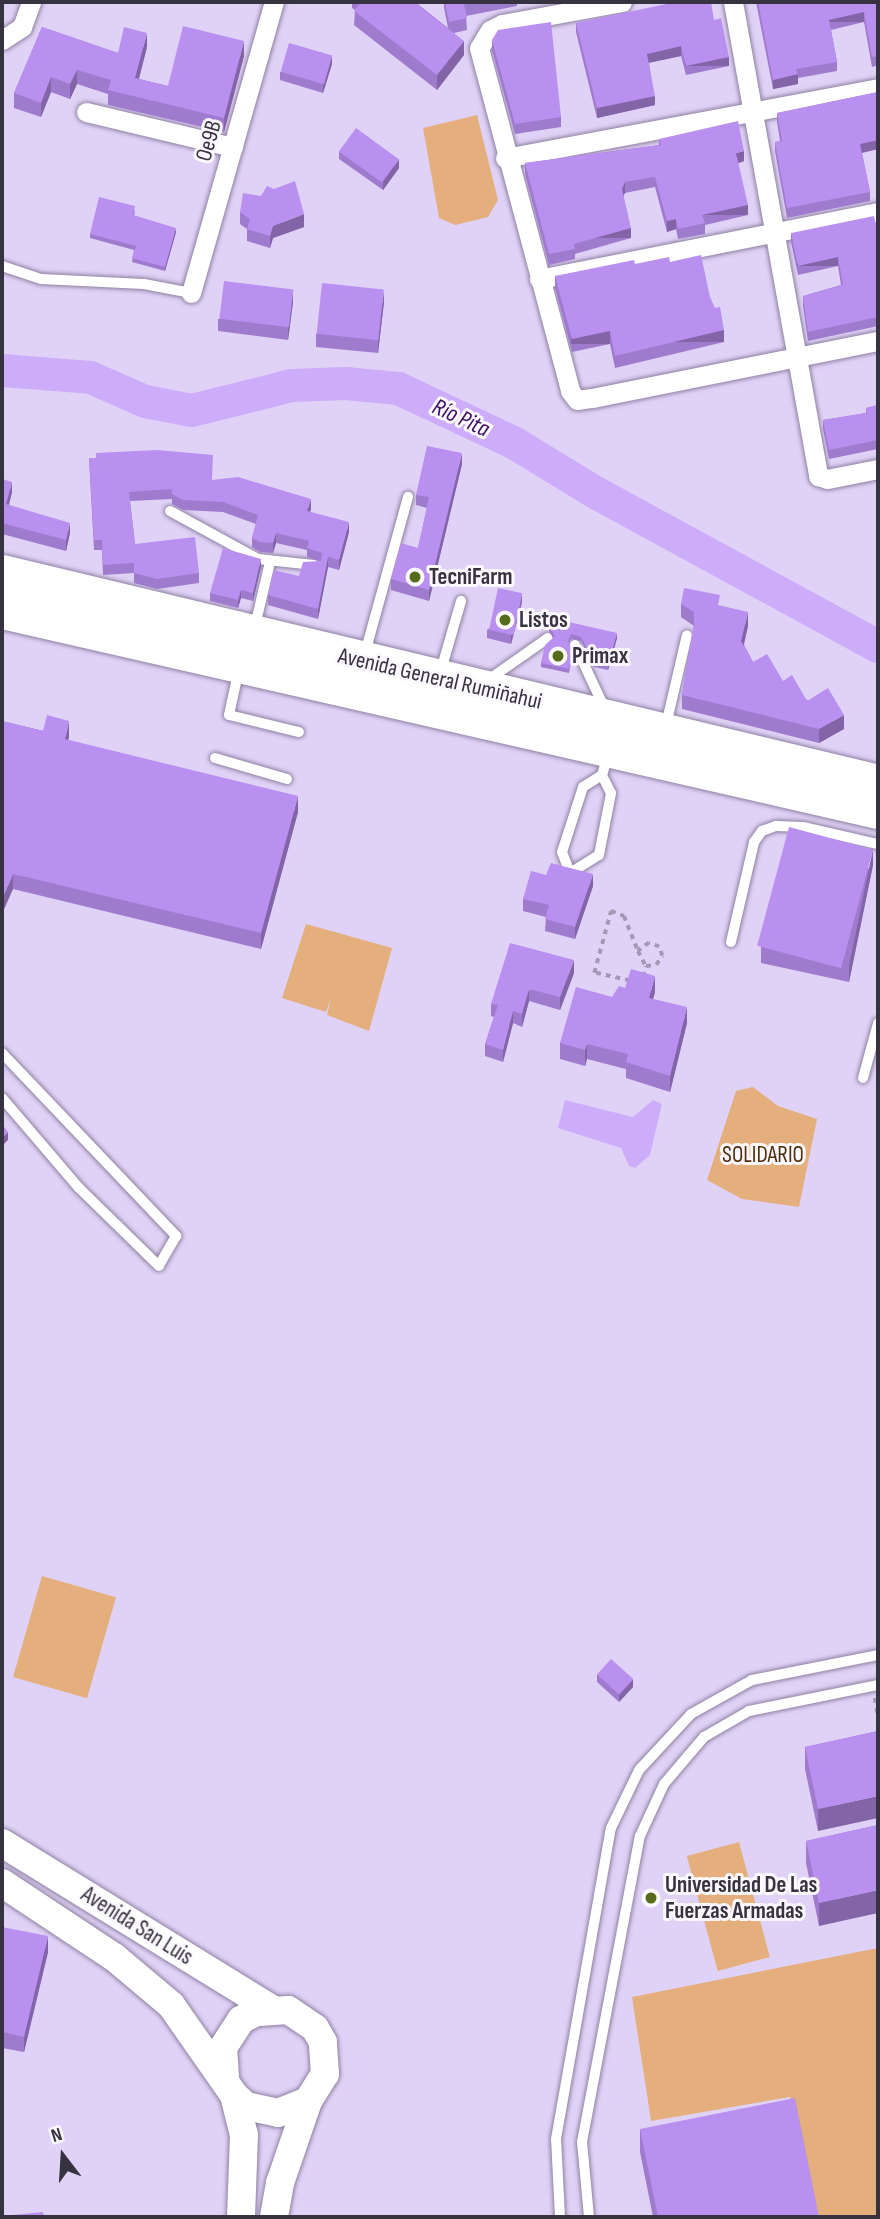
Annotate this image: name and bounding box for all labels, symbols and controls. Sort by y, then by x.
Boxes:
street label: Oe9B [190,117,228,165]
water label: Río Pita [428,392,494,444]
place label: TecniFarm [429,563,513,591]
marker: TecniFarm [407,569,423,585]
place label: Listos [519,606,568,634]
marker: Listos [497,612,513,628]
street label: Avenida General Rumiñahui [335,642,545,716]
place label: Primax [572,642,628,670]
marker: Primax [550,648,566,664]
park label: SOLIDARIO [722,1141,804,1169]
place label: Universidad De Las Fuerzas Armadas [665,1871,817,1925]
street label: Avenida San Luis [76,1881,198,1971]
marker: Universidad De Las Fuerzas Armadas [643,1890,659,1906]
north arrow [28,2121,98,2191]
text: N [48,2123,65,2148]

